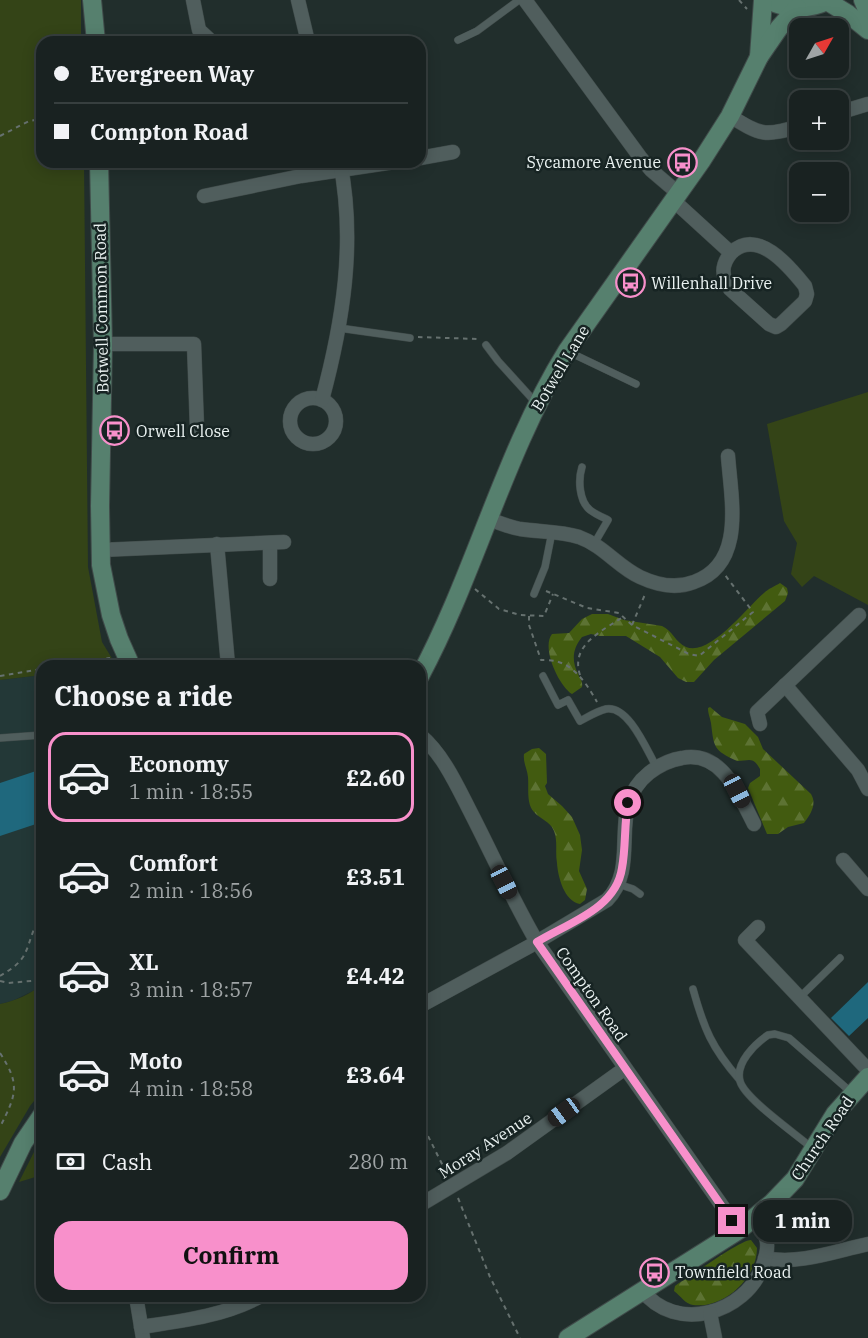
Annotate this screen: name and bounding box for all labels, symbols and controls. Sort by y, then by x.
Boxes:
north arrow [789,18,849,78]
map controls [789,18,849,222]
text: Evergreen Way [90,59,254,88]
button: + [789,90,849,150]
text: Compton Road [90,117,248,146]
bus stop icon: Sycamore Avenue [666,146,698,178]
place label: Sycamore Avenue [526,152,661,172]
button: − [789,162,849,222]
street label: Botwell Common Road [90,222,112,393]
bus stop icon: Willenhall Drive [614,267,646,299]
place label: Willenhall Drive [651,273,772,293]
street label: Botwell Lane [527,321,593,415]
bus stop icon: Orwell Close [99,415,131,447]
place label: Orwell Close [136,421,230,441]
text: Choose a ride [54,678,233,713]
text: Economy [129,749,229,778]
icon: car [57,750,111,804]
text: £2.60 [346,763,405,792]
car [721,771,753,811]
text: 1 min · 18:55 [129,778,253,805]
route start [614,789,641,816]
text: Comfort [129,848,218,877]
icon: car [57,849,111,903]
text: £3.51 [346,862,405,891]
car [488,862,520,902]
text: 2 min · 18:56 [129,877,253,904]
street label: Compton Road [552,943,632,1045]
text: XL [129,947,159,976]
icon: car [57,948,111,1002]
text: £4.42 [346,961,405,990]
text: 3 min · 18:57 [129,976,253,1003]
text: Moto [129,1046,183,1075]
icon: car [57,1047,111,1101]
text: £3.64 [346,1060,405,1089]
text: 4 min · 18:58 [129,1075,253,1102]
street label: Church Road [786,1092,858,1184]
car [544,1094,584,1130]
street label: Moray Avenue [435,1107,535,1183]
icon: cash [54,1145,87,1178]
text: Cash [102,1147,153,1176]
text: 280 m [348,1148,408,1175]
callout: 1 min [753,1200,852,1242]
route end [718,1207,745,1234]
text: 1 min [775,1207,831,1234]
button: Confirm [54,1221,408,1290]
bus stop icon: Townfield Road [638,1256,670,1288]
place label: Townfield Road [675,1262,792,1282]

